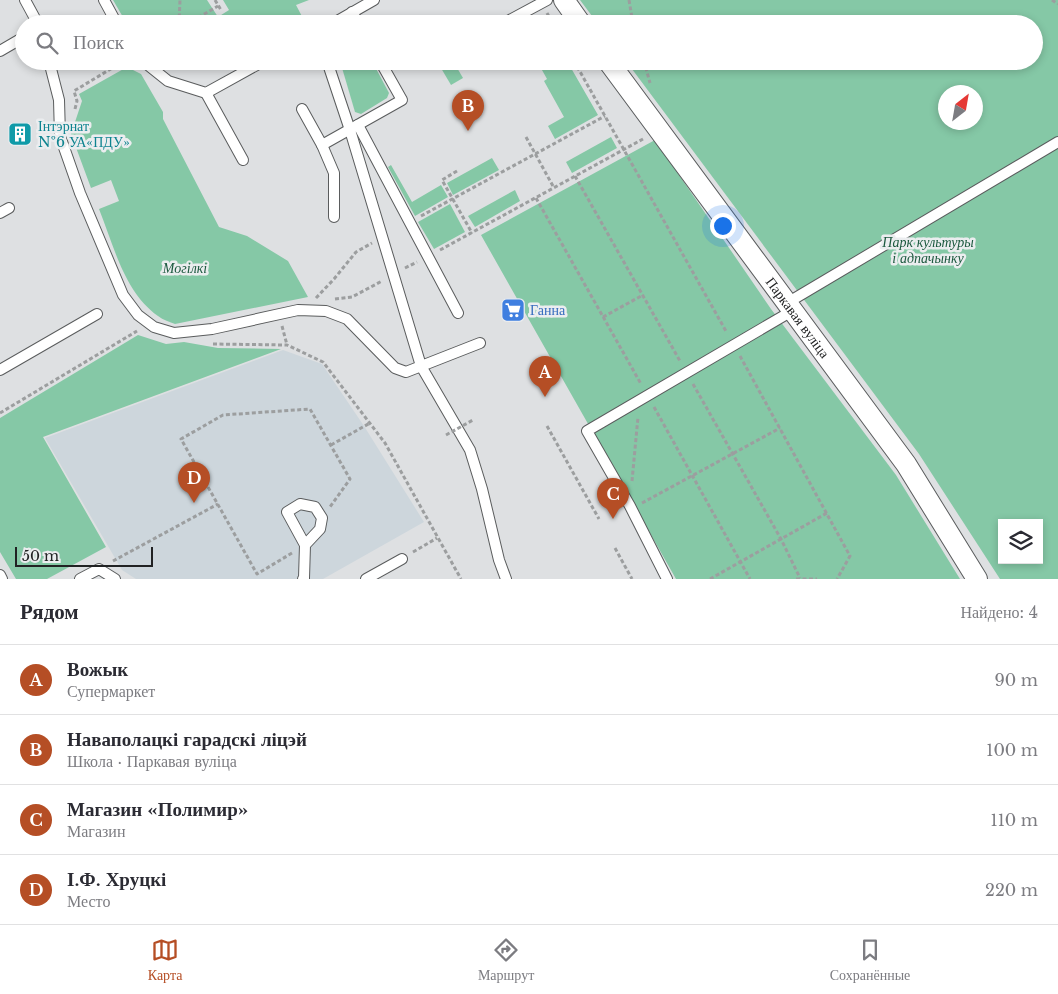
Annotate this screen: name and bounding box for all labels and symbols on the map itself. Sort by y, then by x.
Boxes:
north arrow [938,85,983,130]
pin: B [452,90,484,131]
place label: Інтэрнат №6 УА«ПДУ» [38,117,130,151]
building icon: Інтэрнат №6 УА«ПДУ» [7,121,33,147]
your location [710,213,736,239]
park label: Парк культуры і адпачынку [881,233,974,267]
park label: Могілкі [162,259,207,277]
street label: Паркавая вуліца [762,273,834,362]
supermarket icon: Ганна [500,297,526,323]
place label: Ганна [530,301,566,319]
pin: A [529,356,561,397]
pin: D [178,462,210,503]
pin: C [597,478,629,519]
scale bar [15,544,152,567]

